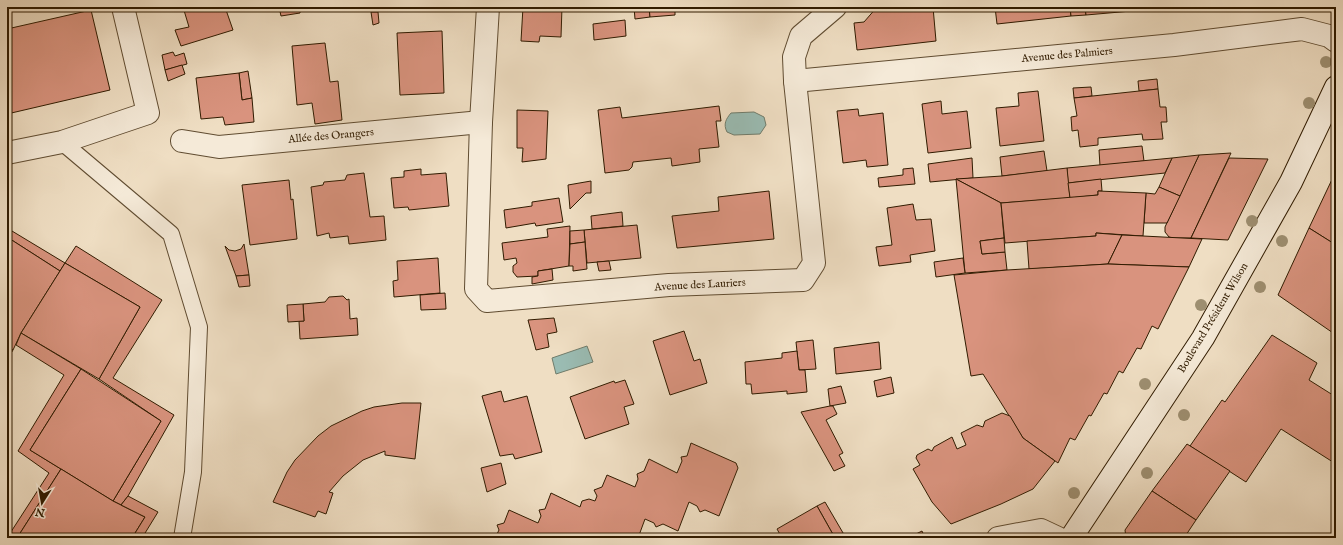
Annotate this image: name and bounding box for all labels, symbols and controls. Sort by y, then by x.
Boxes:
street label: Avenue des Palmiers [1020,44,1113,66]
street label: Allée des Orangers [287,125,374,147]
street label: Boulevard Président Wilson [1175,260,1252,376]
street label: Avenue des Lauriers [653,276,746,294]
north arrow [22,483,62,523]
text: N [34,504,47,520]

